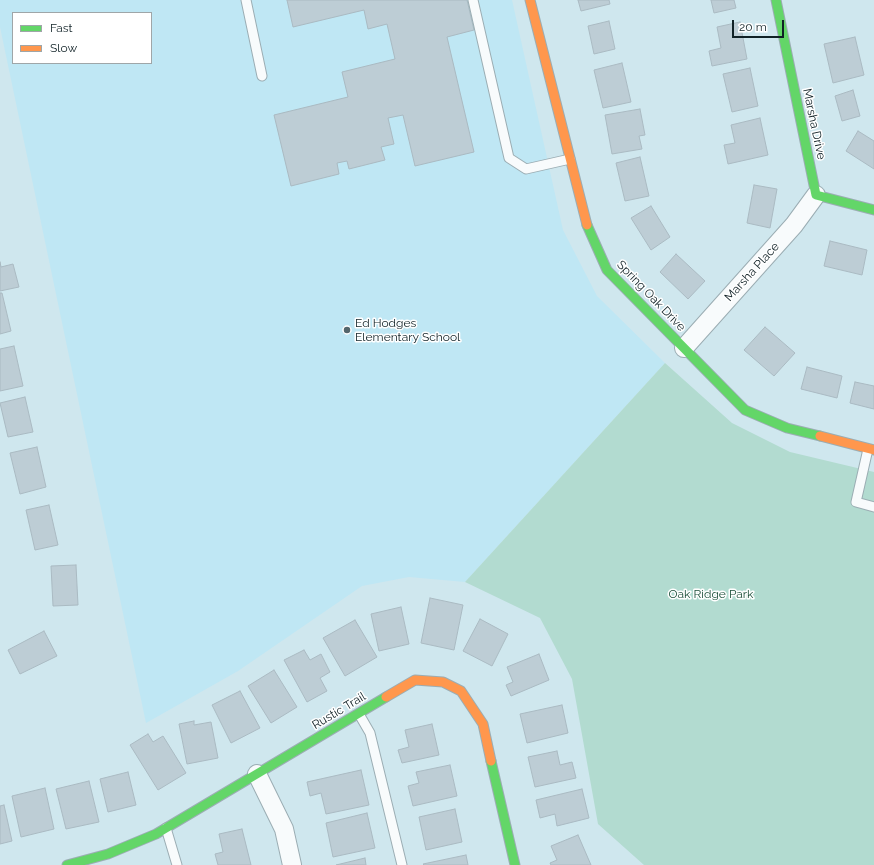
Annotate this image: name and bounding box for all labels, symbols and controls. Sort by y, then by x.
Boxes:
legend [12,12,152,64]
scale bar [734,12,786,38]
text: 20 m [739,20,767,34]
text: Fast [50,21,73,35]
text: Slow [50,41,77,55]
street label: Marsha Drive [799,87,829,161]
street label: Marsha Place [722,240,782,304]
street label: Spring Oak Drive [614,258,688,334]
place label: Ed Hodges Elementary School [355,316,460,344]
marker: Ed Hodges Elementary School [342,325,352,335]
park label: Oak Ridge Park [669,587,753,601]
street label: Rustic Trail [310,689,368,733]

